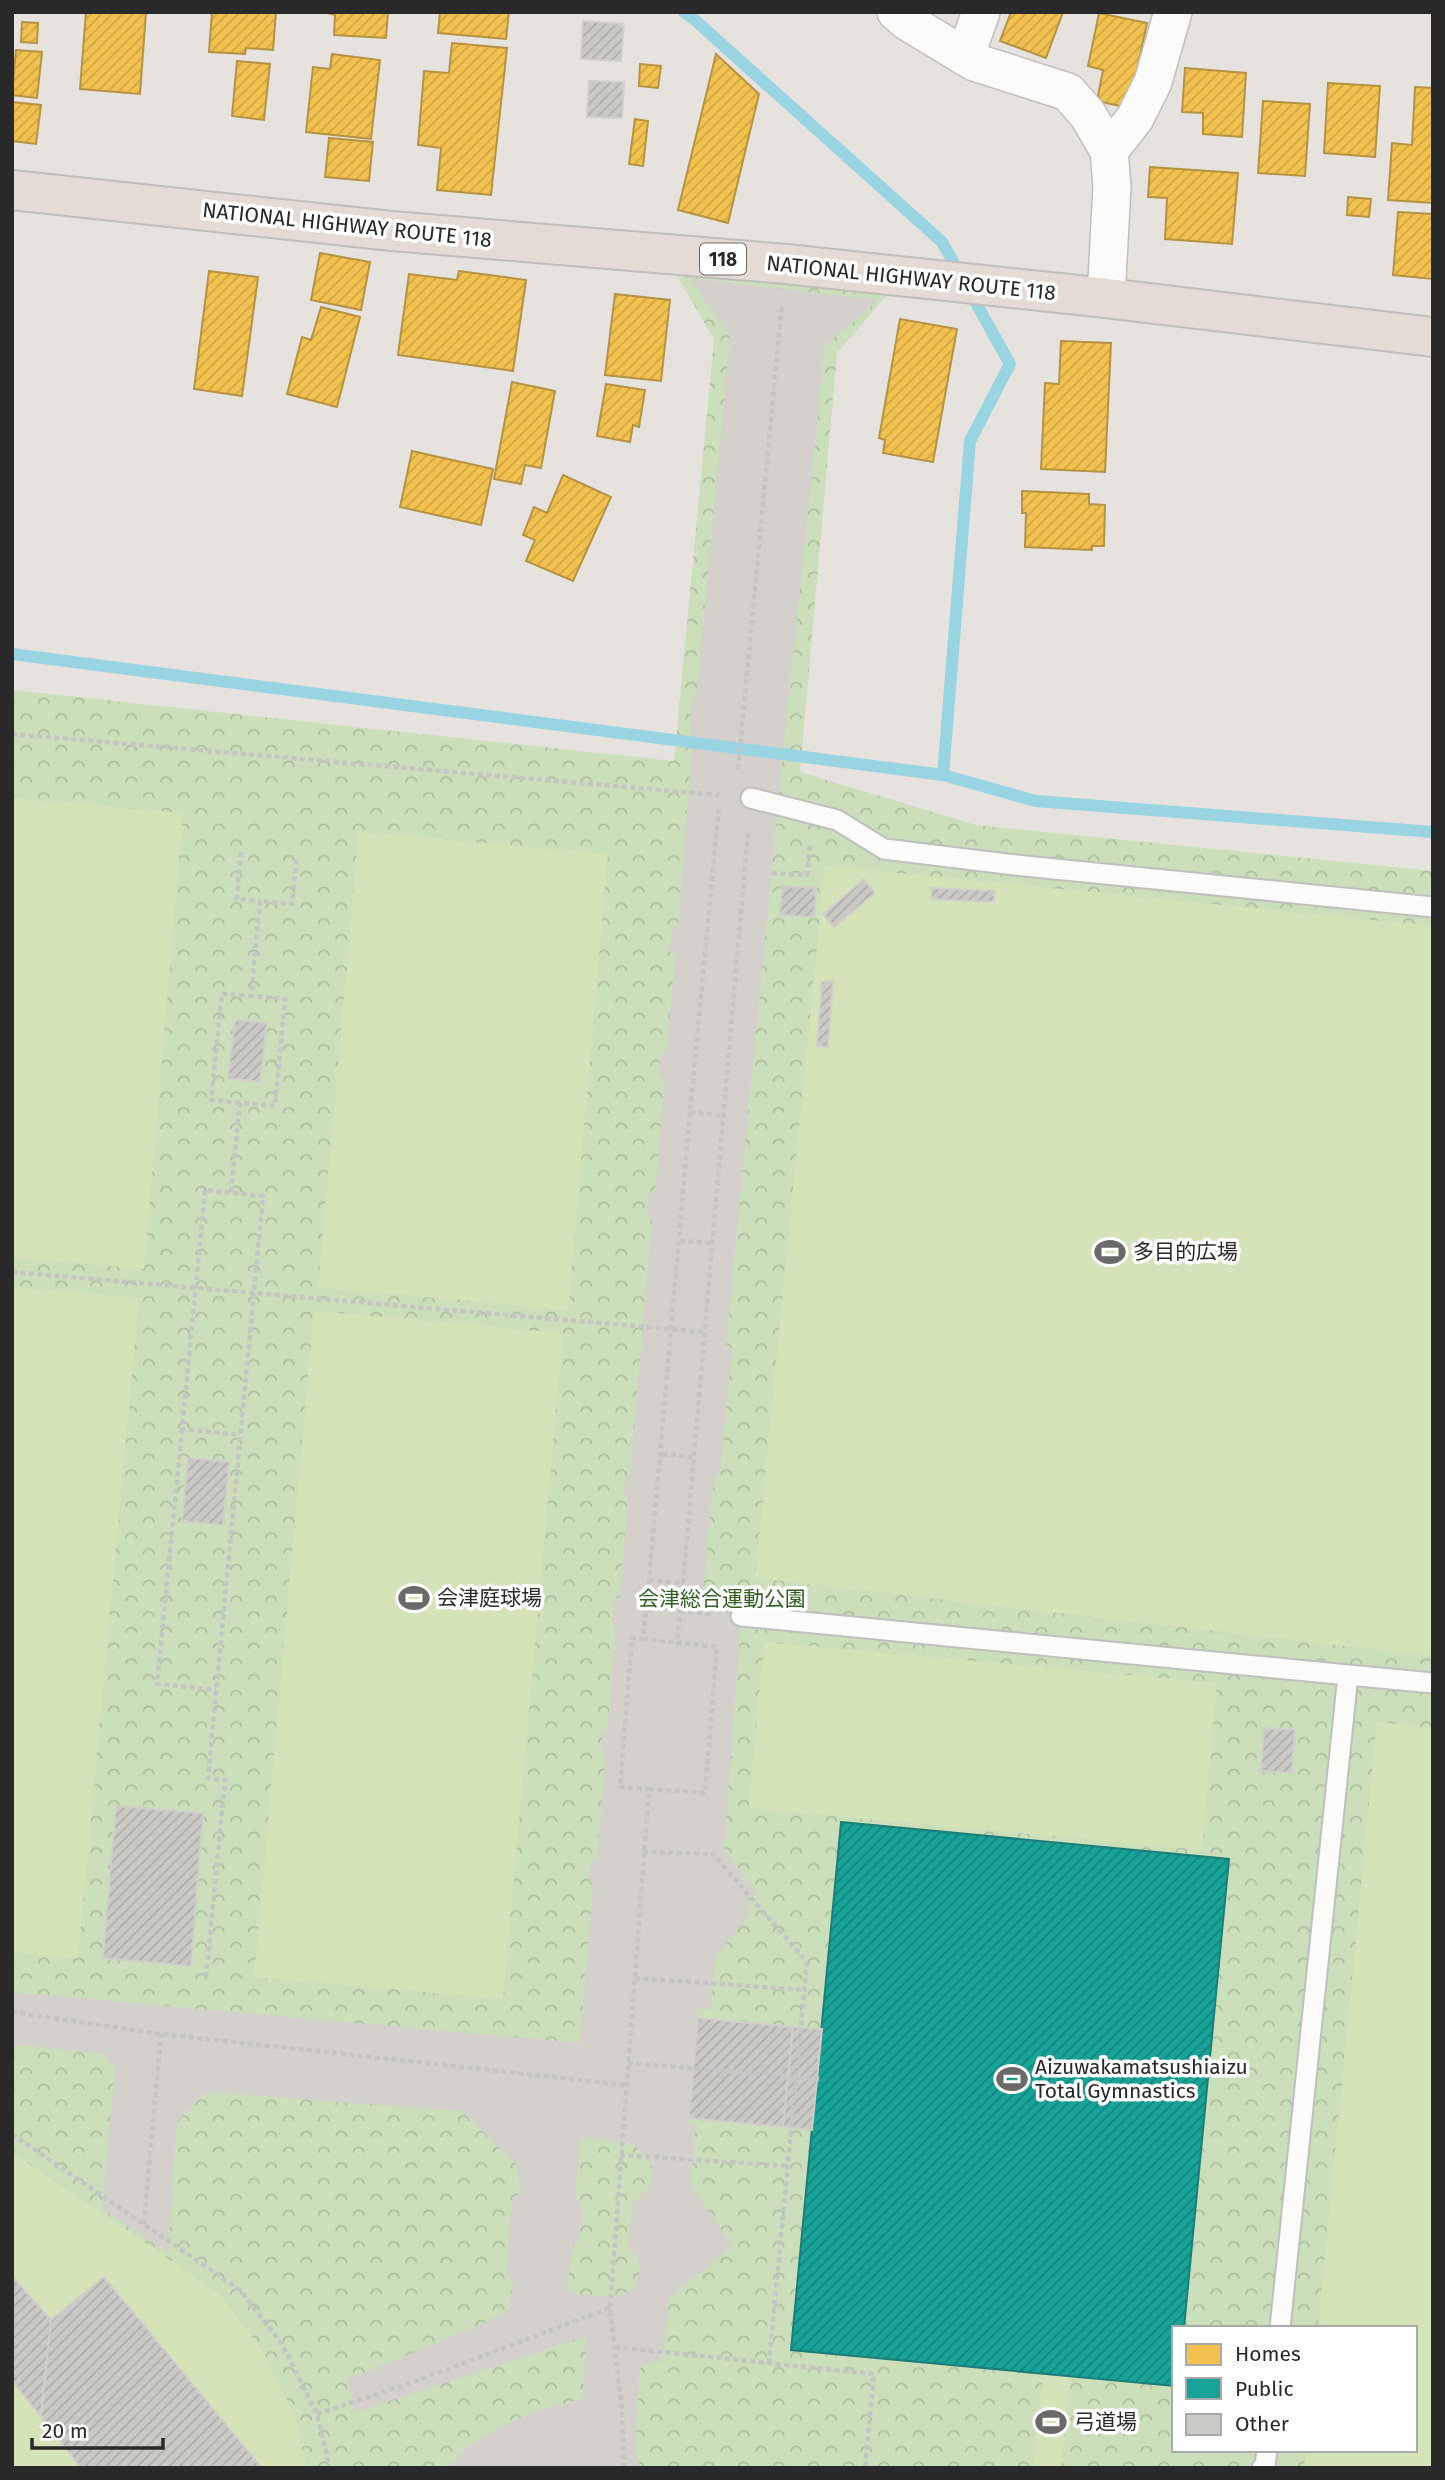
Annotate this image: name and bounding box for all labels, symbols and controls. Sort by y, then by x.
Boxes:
street label: NATIONAL HIGHWAY ROUTE 118 [201,197,493,253]
road number: 118 [700,244,746,274]
street label: NATIONAL HIGHWAY ROUTE 118 [765,250,1057,306]
sports icon: 多目的広場 [1093,1235,1127,1269]
place label: 多目的広場 [1133,1239,1238,1265]
sports icon: 会津庭球場 [397,1581,431,1615]
place label: 会津庭球場 [437,1585,542,1611]
park label: 会津総合運動公園 [638,1586,806,1612]
place label: Aizuwakamatsushiaizu Total Gymnastics [1035,2054,1248,2104]
sports icon: Aizuwakamatsushiaizu Total Gymnastics [995,2062,1029,2096]
legend [1172,2326,1417,2452]
text: Homes [1235,2341,1301,2367]
text: Public [1235,2376,1293,2402]
sports icon: 弓道場 [1034,2405,1068,2439]
scale bar [32,2406,163,2450]
place label: 弓道場 [1074,2409,1137,2435]
text: Other [1235,2411,1289,2437]
text: 20 m [42,2418,88,2444]

